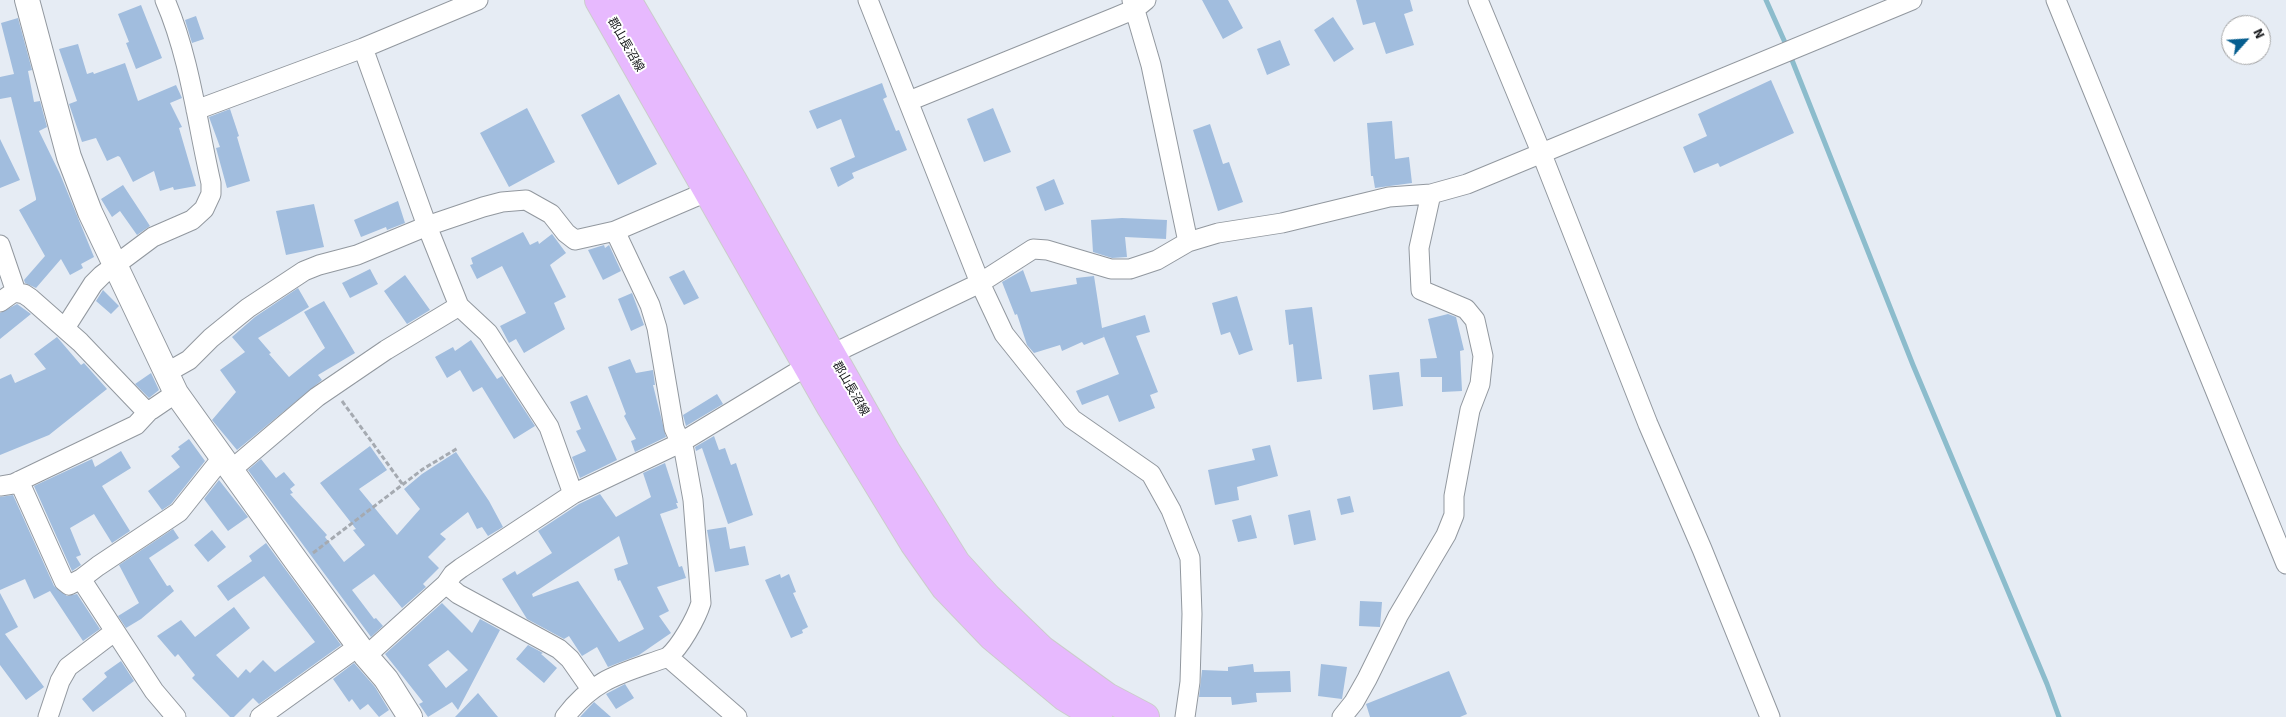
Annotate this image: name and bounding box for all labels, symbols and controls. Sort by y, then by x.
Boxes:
street label: 郡山長沼線 [604,15,646,75]
north arrow [2221,15,2271,65]
text: N [2248,25,2270,42]
street label: 郡山長沼線 [829,359,871,419]

